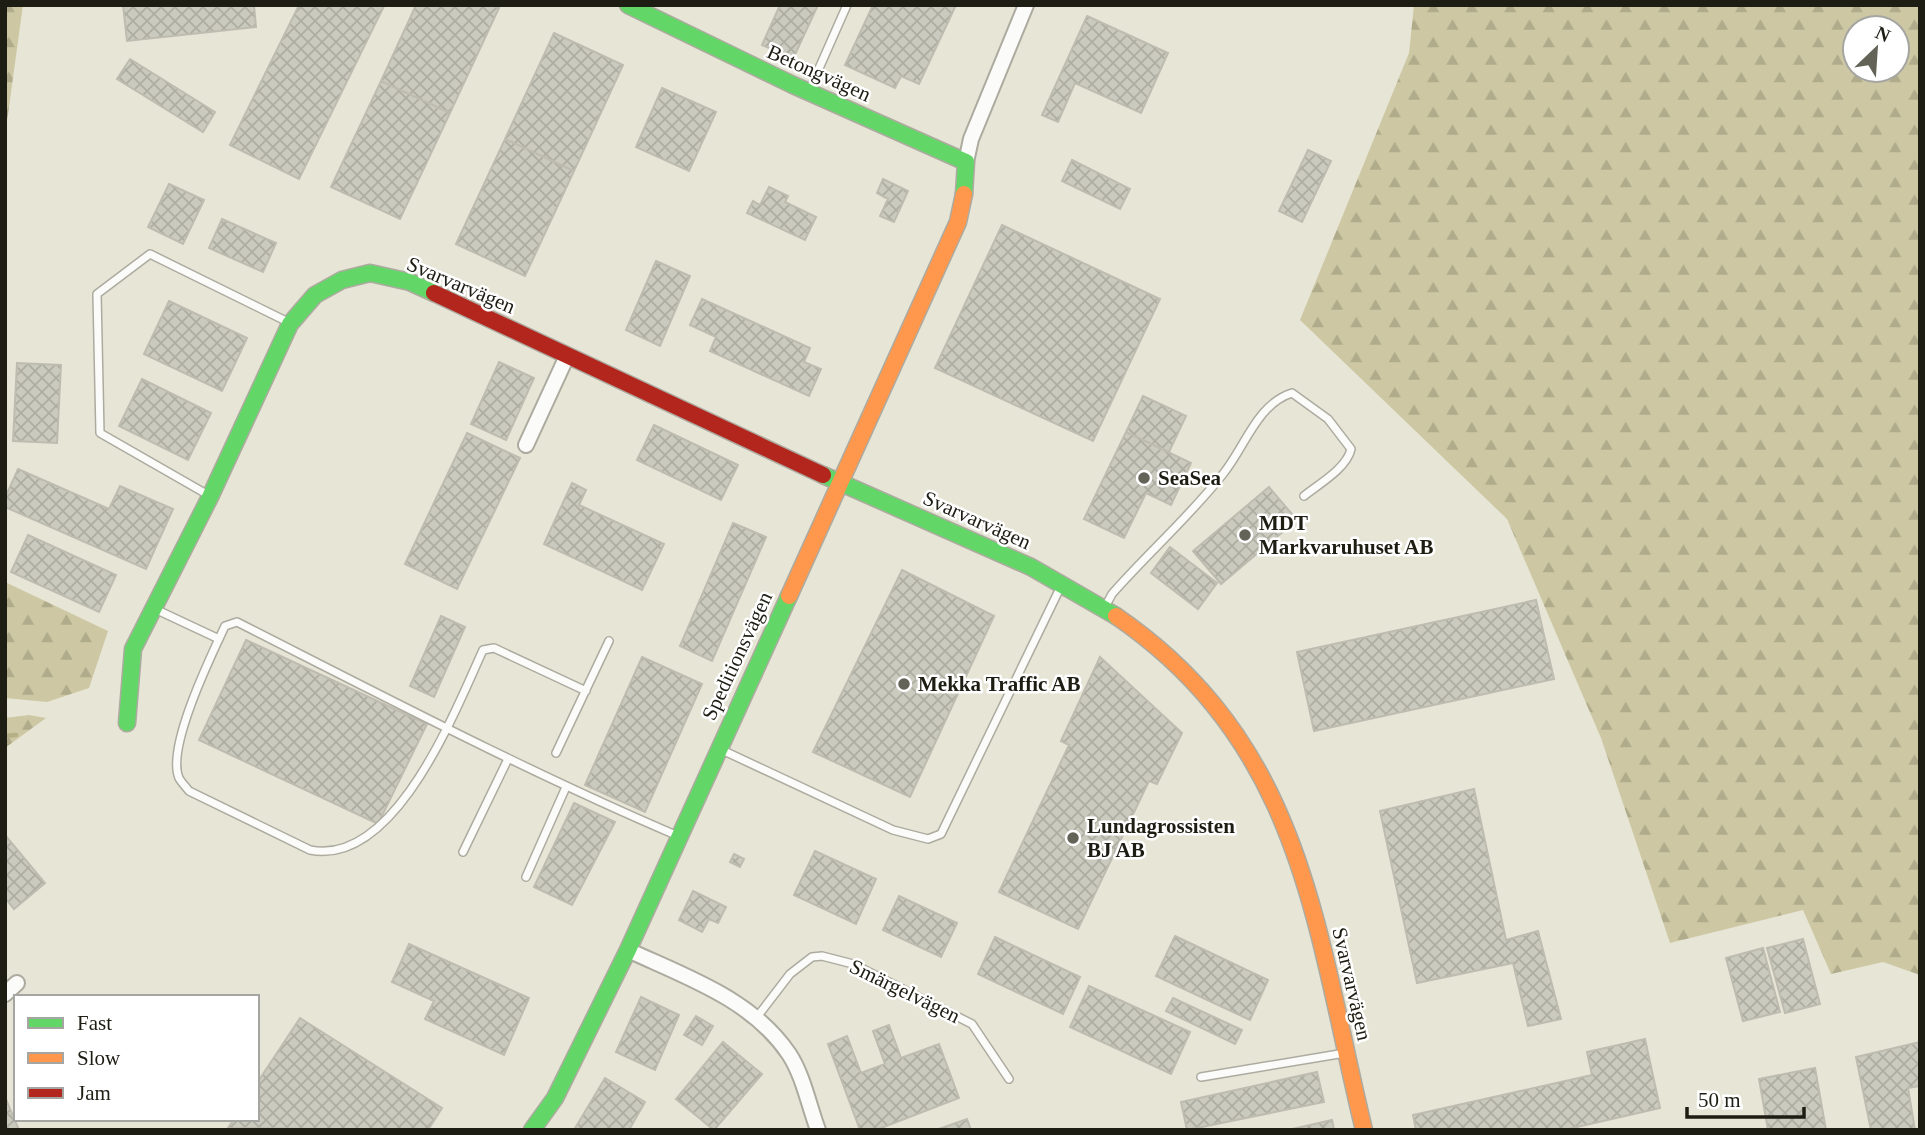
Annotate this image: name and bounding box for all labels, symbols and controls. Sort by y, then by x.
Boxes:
north arrow [1841,14,1911,84]
text: N [1872,22,1894,47]
street label: Betongvägen [764,40,875,107]
street label: Svarvarvägen [403,251,519,319]
place label: SeaSea [1158,466,1222,490]
marker: SeaSea [1136,470,1152,486]
street label: Svarvarvägen [919,486,1035,555]
place label: MDT Markvaruhuset AB [1259,511,1433,559]
marker: MDT Markvaruhuset AB [1237,527,1253,543]
street label: Speditionsvägen [697,588,777,724]
place label: Mekka Traffic AB [918,672,1081,696]
marker: Mekka Traffic AB [896,676,912,692]
place label: Lundagrossisten BJ AB [1087,814,1235,862]
marker: Lundagrossisten BJ AB [1065,830,1081,846]
street label: Svarvarvägen [1327,925,1377,1043]
street label: Smärgelvägen [846,954,965,1028]
legend [14,995,259,1121]
text: Fast [77,1011,112,1035]
text: Slow [77,1046,121,1070]
scale bar [1687,1076,1804,1120]
text: Jam [77,1081,111,1105]
text: 50 m [1698,1088,1741,1112]

